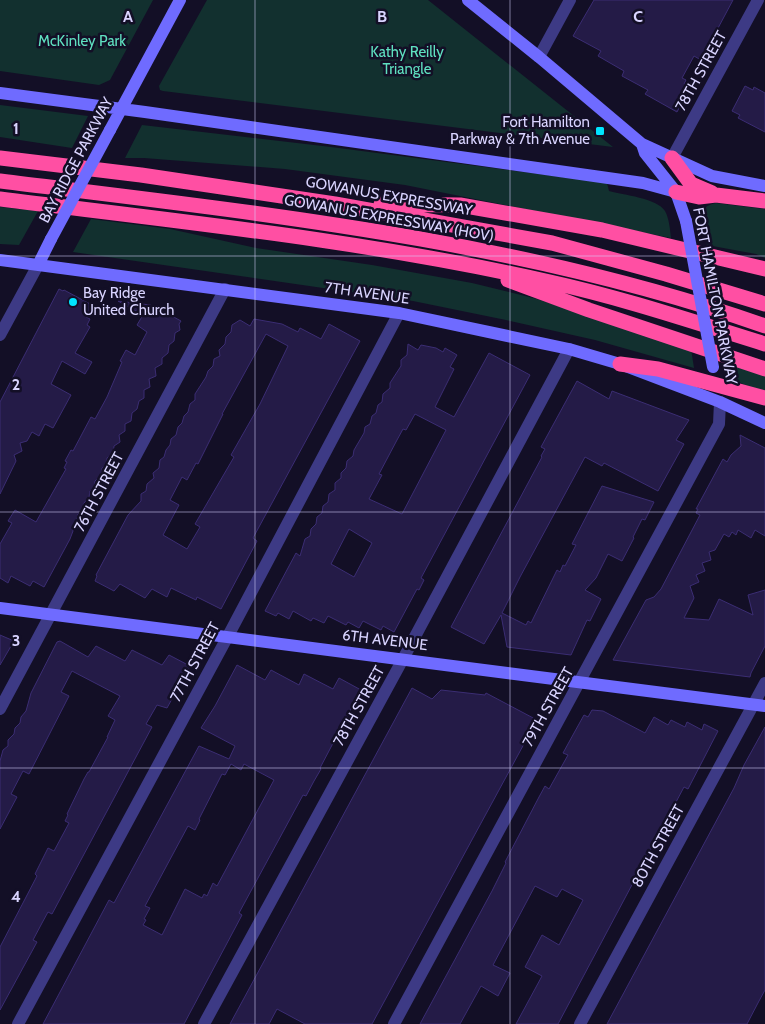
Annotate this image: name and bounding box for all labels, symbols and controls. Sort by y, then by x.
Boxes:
text: A [123,7,133,26]
text: B [377,7,387,26]
text: C [633,7,643,26]
street label: 78TH STREET [672,28,730,114]
park label: McKinley Park [38,32,126,50]
park label: Kathy Reilly Triangle [370,43,444,78]
street label: BAY RIDGE PARKWAY [35,94,117,226]
place label: Fort Hamilton Parkway & 7th Avenue [450,113,590,148]
text: 1 [13,119,19,138]
marker: Fort Hamilton Parkway & 7th Avenue [594,125,606,137]
street label: GOWANUS EXPRESSWAY [304,172,474,220]
street label: GOWANUS EXPRESSWAY (HOV) [283,191,495,245]
street label: FORT HAMILTON PARKWAY [689,206,741,387]
street label: 7TH AVENUE [323,278,411,308]
place label: Bay Ridge United Church [83,284,174,319]
marker: Bay Ridge United Church [67,296,79,308]
text: 2 [12,375,20,394]
street label: 76TH STREET [70,449,128,535]
street label: 77TH STREET [166,619,224,705]
street label: 6TH AVENUE [341,626,429,654]
text: 3 [12,631,20,650]
street label: 78TH STREET [330,663,388,749]
street label: 79TH STREET [519,664,577,750]
street label: 80TH STREET [628,802,688,890]
text: 4 [11,887,21,906]

